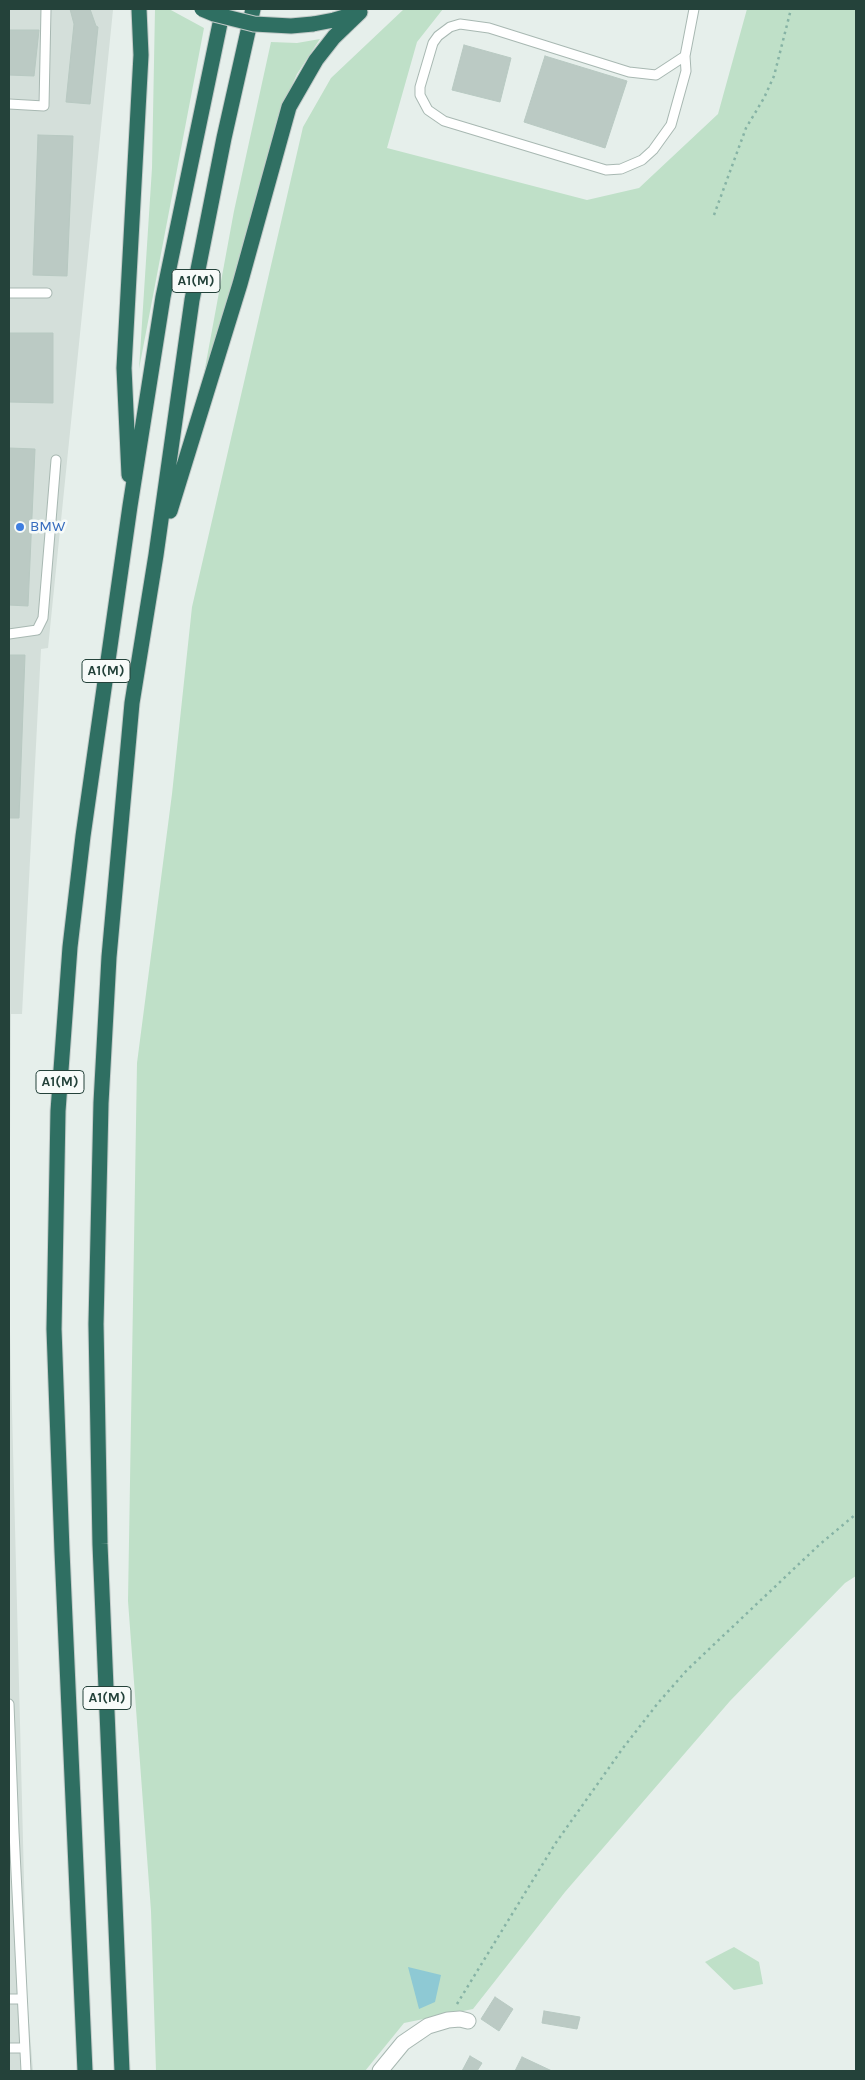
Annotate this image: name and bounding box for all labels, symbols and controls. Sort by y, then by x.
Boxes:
road number: A1(M) [172,270,220,292]
place label: BMW [30,518,65,536]
marker: BMW [14,521,26,533]
road number: A1(M) [82,659,130,682]
road number: A1(M) [36,1070,84,1094]
road number: A1(M) [83,1686,131,1710]

